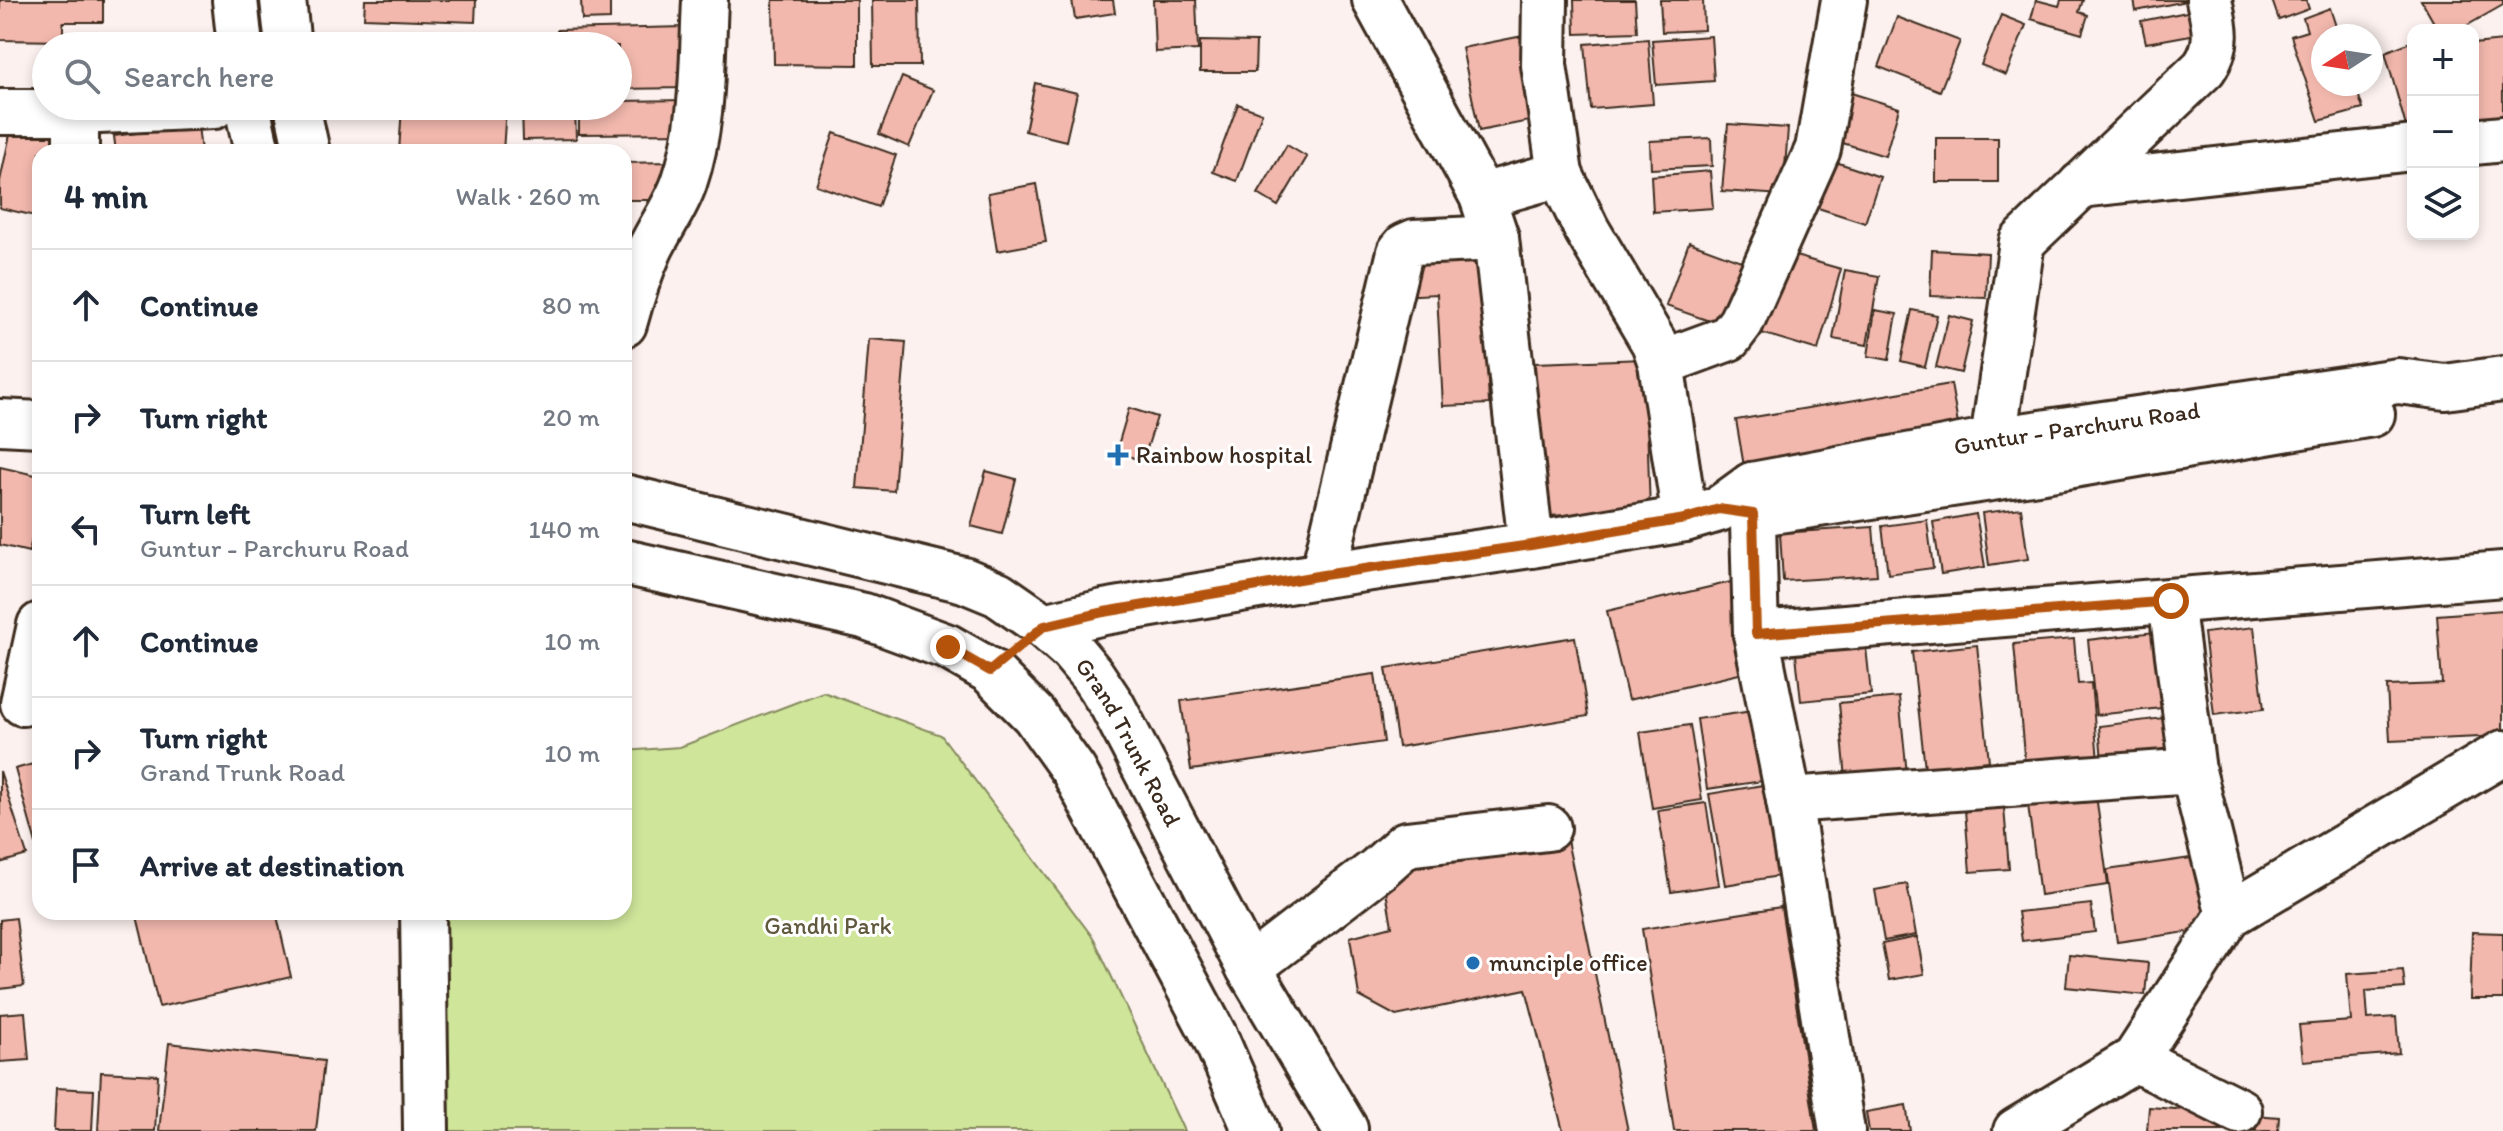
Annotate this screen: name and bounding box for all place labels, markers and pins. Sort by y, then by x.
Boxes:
place label: Rainbow hospital [1136,440,1312,469]
marker: Rainbow hospital [1107,444,1129,466]
place label: munciple office [1489,948,1648,977]
marker: munciple office [1464,954,1482,972]

